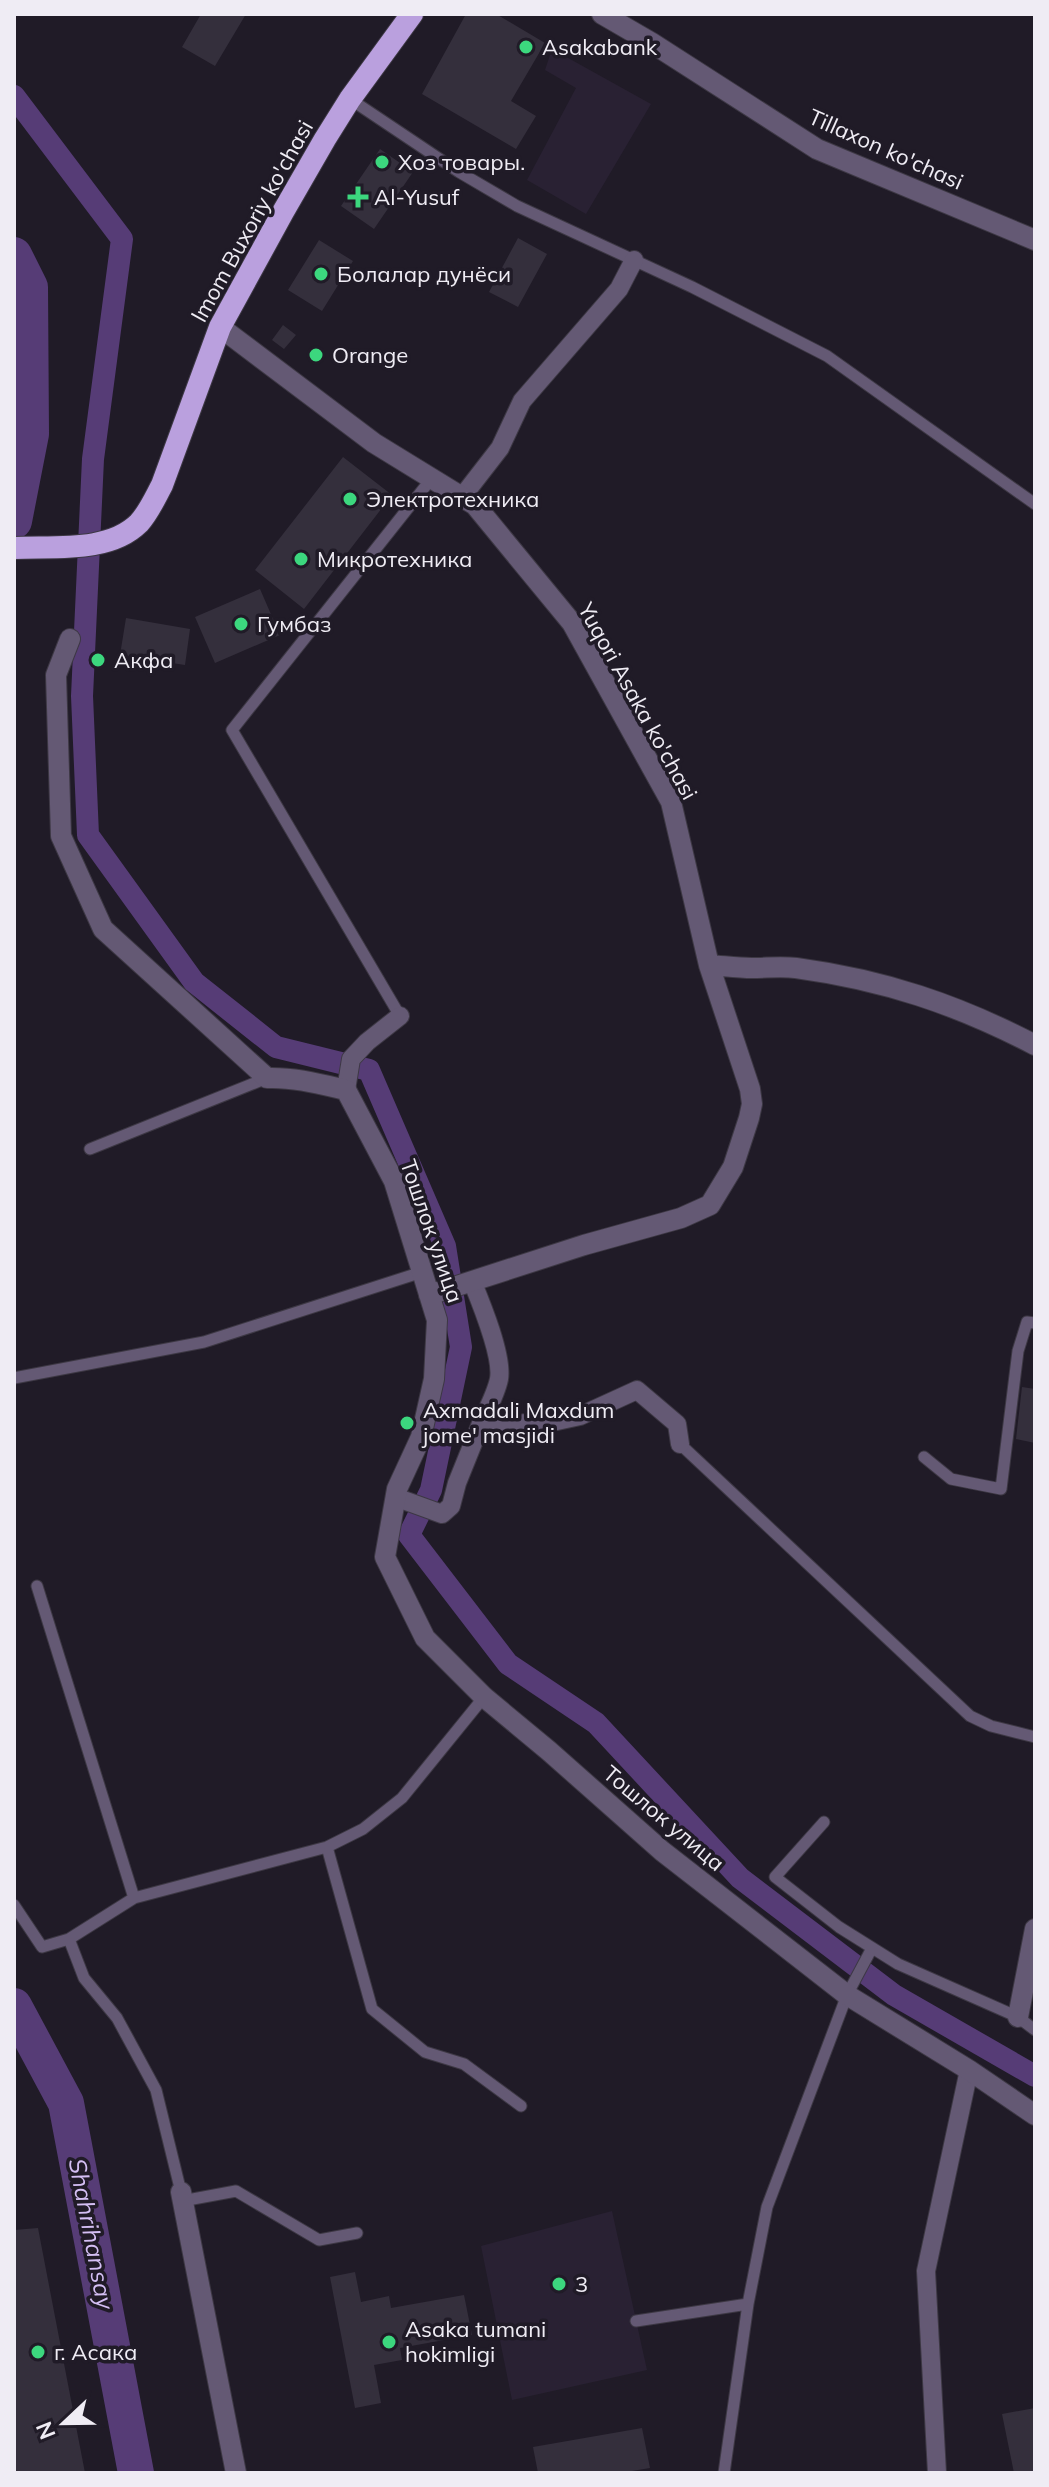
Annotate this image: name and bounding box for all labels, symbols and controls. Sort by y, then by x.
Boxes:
place label: Asakabank [542,33,658,61]
marker: Asakabank [517,38,535,56]
street label: Tillaxon ko'chasi [804,102,968,196]
street label: lmom Buxoriy ko'chasi [185,115,319,327]
place label: Хоз товары. [398,148,525,176]
marker: Хоз товары. [373,153,391,171]
place label: Al-Yusuf [374,183,460,211]
marker: Al-Yusuf [349,188,367,206]
place label: Болалар дунёси [337,260,511,288]
marker: Болалар дунёси [312,265,330,283]
place label: Orange [332,341,408,369]
marker: Orange [307,346,325,364]
place label: Электротехника [366,485,540,513]
marker: Электротехника [341,490,359,508]
place label: Микротехника [317,545,472,573]
marker: Микротехника [292,550,310,568]
street label: Yuqori Asaka ko'chasi [572,597,704,804]
place label: Гумбаз [257,610,331,638]
marker: Гумбаз [232,615,250,633]
place label: Акфа [114,646,173,674]
marker: Акфа [89,651,107,669]
street label: Тошлок улица [394,1156,470,1306]
place label: Axmadali Maxdum jome' masjidi [421,1396,614,1449]
marker: Axmadali Maxdum jome' masjidi [398,1414,416,1432]
street label: Тошлок улица [598,1759,730,1877]
water label: Shahrihansay [63,2156,122,2313]
place label: 3 [575,2270,588,2298]
marker: 3 [550,2275,568,2293]
place label: Asaka tumani hokimligi [405,2315,546,2368]
marker: Asaka tumani hokimligi [380,2333,398,2351]
place label: г. Асака [54,2338,137,2366]
marker: г. Асака [29,2343,47,2361]
north arrow [24,2383,104,2463]
text: N [29,2418,62,2443]

